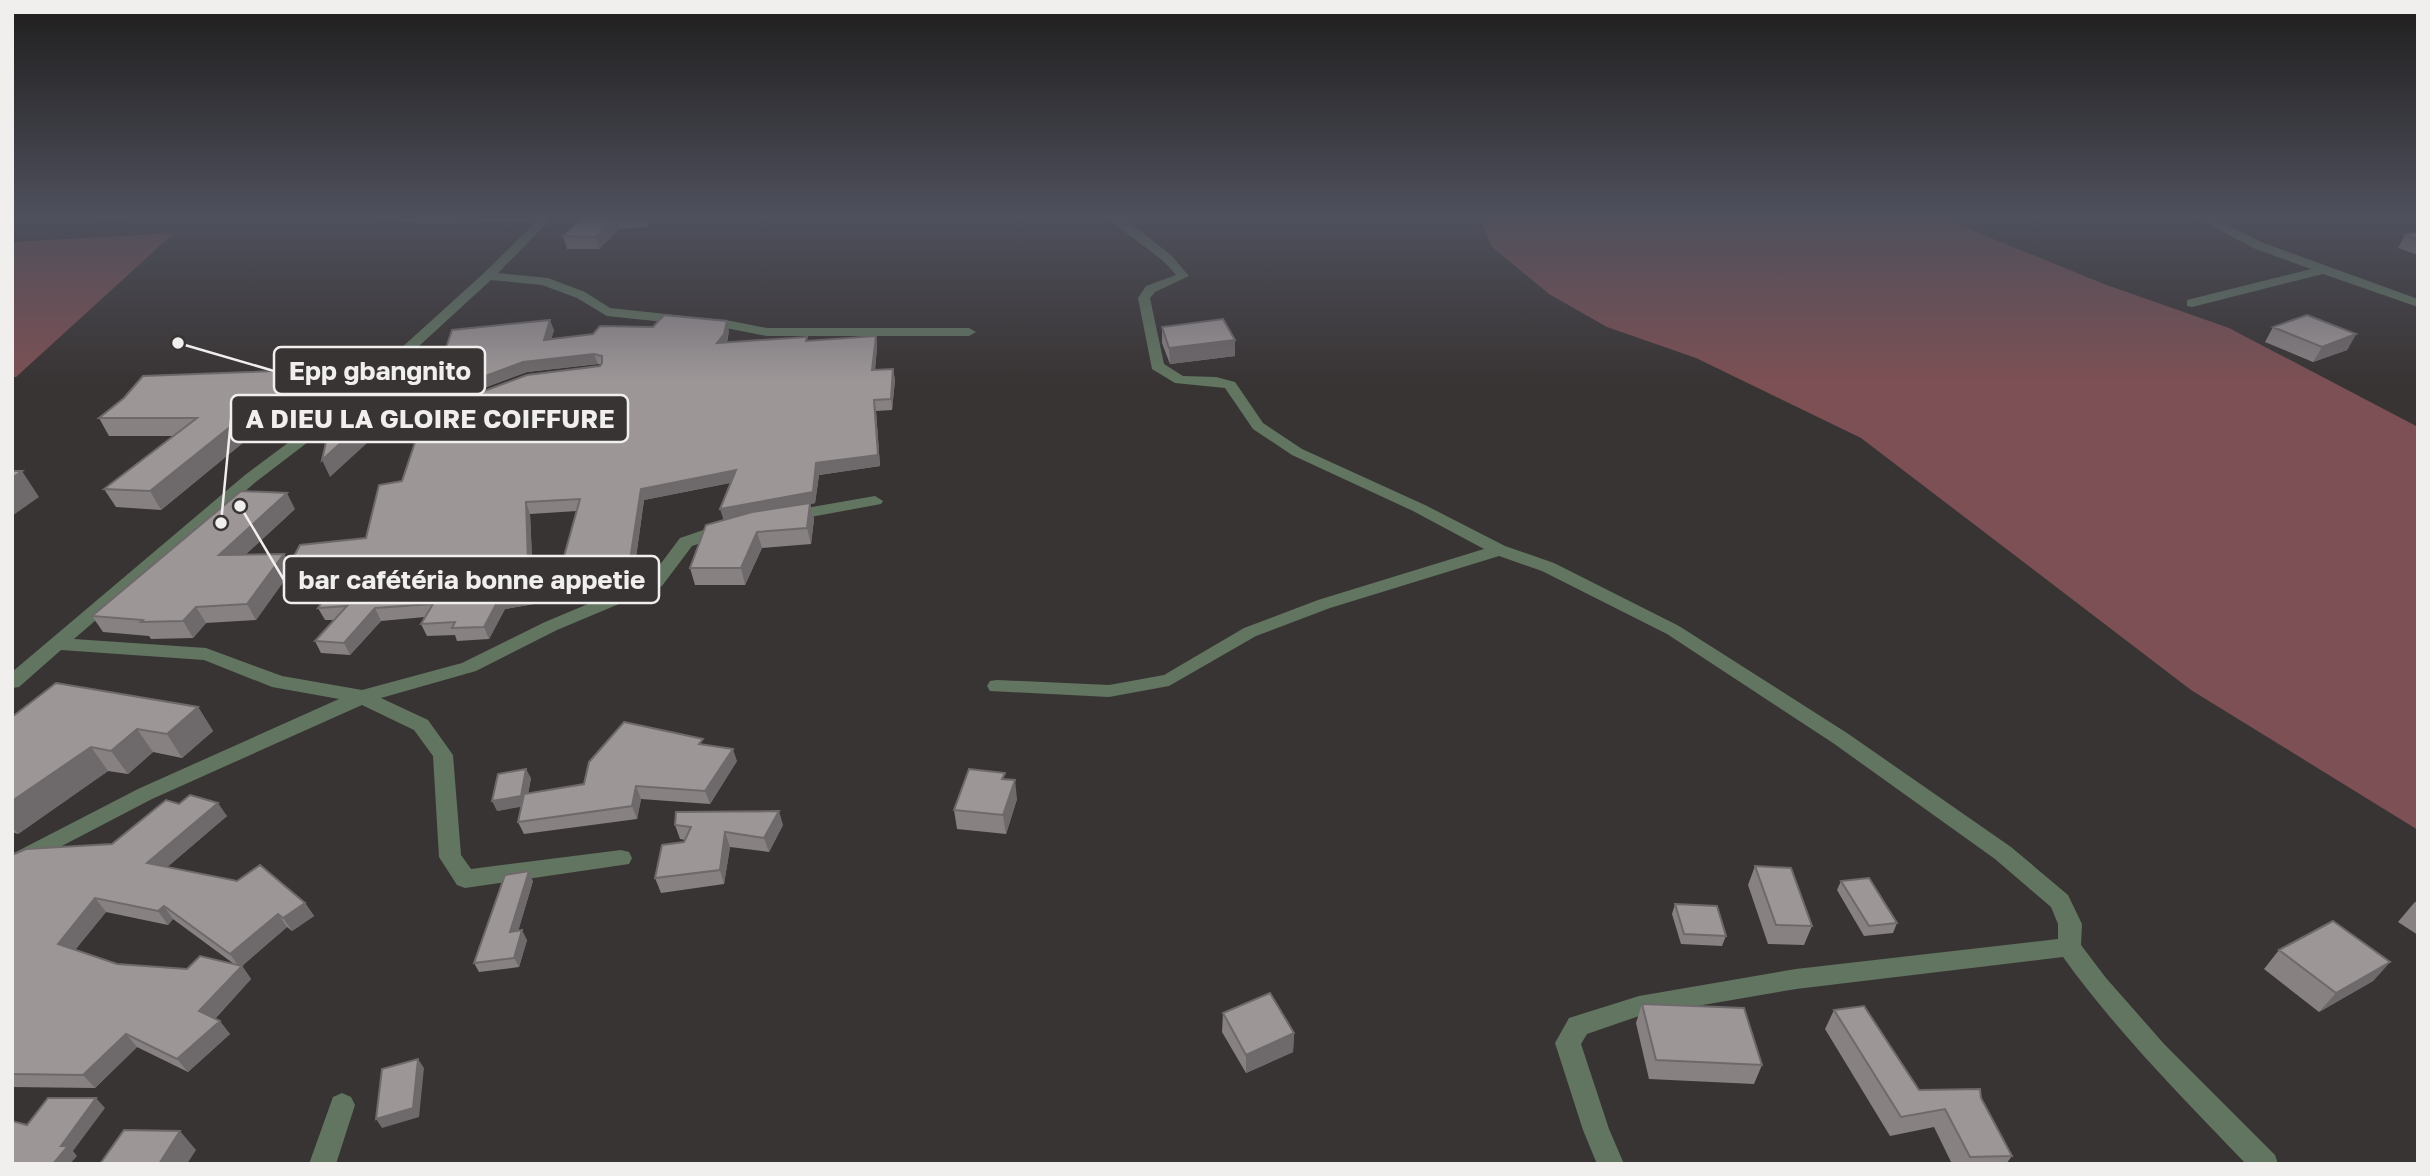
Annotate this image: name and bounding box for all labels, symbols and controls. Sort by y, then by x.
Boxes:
callout: Epp gbangnito [274,347,485,394]
text: Epp gbangnito [289,355,471,386]
callout: A DIEU LA GLOIRE COIFFURE [231,395,628,442]
text: A DIEU LA GLOIRE COIFFURE [245,403,615,434]
callout: bar cafétéria bonne appetie [284,556,659,603]
text: bar cafétéria bonne appetie [299,564,645,595]

